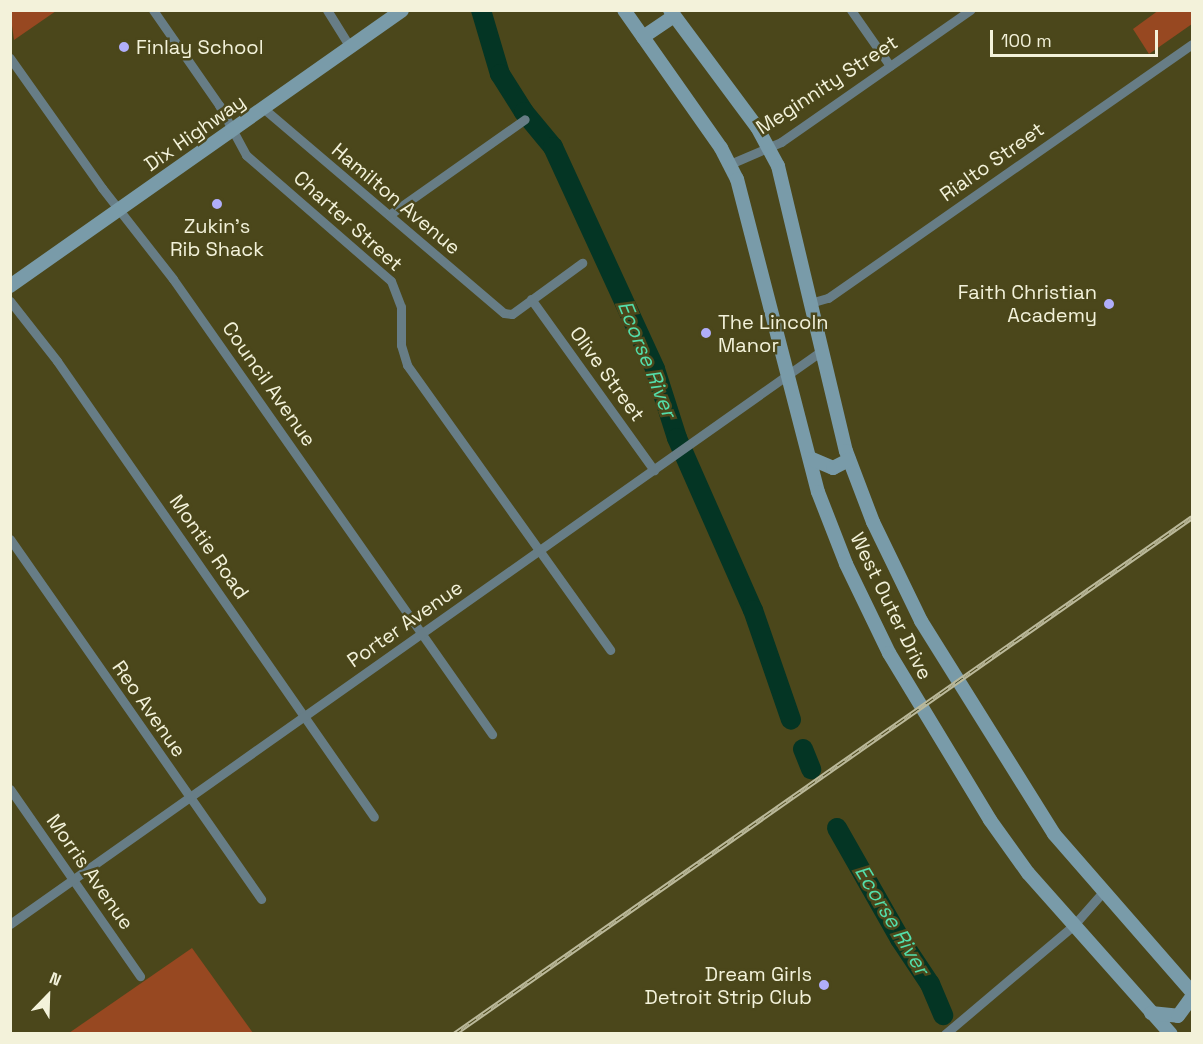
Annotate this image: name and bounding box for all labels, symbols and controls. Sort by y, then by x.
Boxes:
scale bar [993,18,1161,56]
text: 100 m [1001,29,1052,52]
street label: Meginnity Street [752,30,902,140]
place label: Finlay School [136,35,264,59]
marker: Finlay School [117,40,131,54]
street label: Dix Highway [140,89,250,177]
street label: Rialto Street [935,117,1049,207]
street label: Hamilton Avenue [327,138,465,260]
street label: Charter Street [288,166,408,276]
marker: Zukin's Rib Shack [210,197,224,211]
place label: Zukin's Rib Shack [170,214,264,261]
place label: Faith Christian Academy [958,280,1097,327]
water label: Ecorse River [612,297,682,421]
marker: Faith Christian Academy [1102,297,1116,311]
place label: The Lincoln Manor [718,310,829,357]
street label: Council Avenue [217,317,321,451]
street label: Olive Street [564,322,650,426]
marker: The Lincoln Manor [699,326,713,340]
street label: Montie Road [164,490,254,604]
street label: West Outer Drive [845,529,937,683]
street label: Porter Avenue [343,575,467,673]
street label: Reo Avenue [107,656,191,762]
street label: Morris Avenue [41,809,139,935]
water label: Ecorse River [849,861,935,979]
place label: Dream Girls Detroit Strip Club [645,962,812,1009]
north arrow [18,966,78,1026]
text: N [46,967,64,991]
marker: Dream Girls Detroit Strip Club [817,978,831,992]

